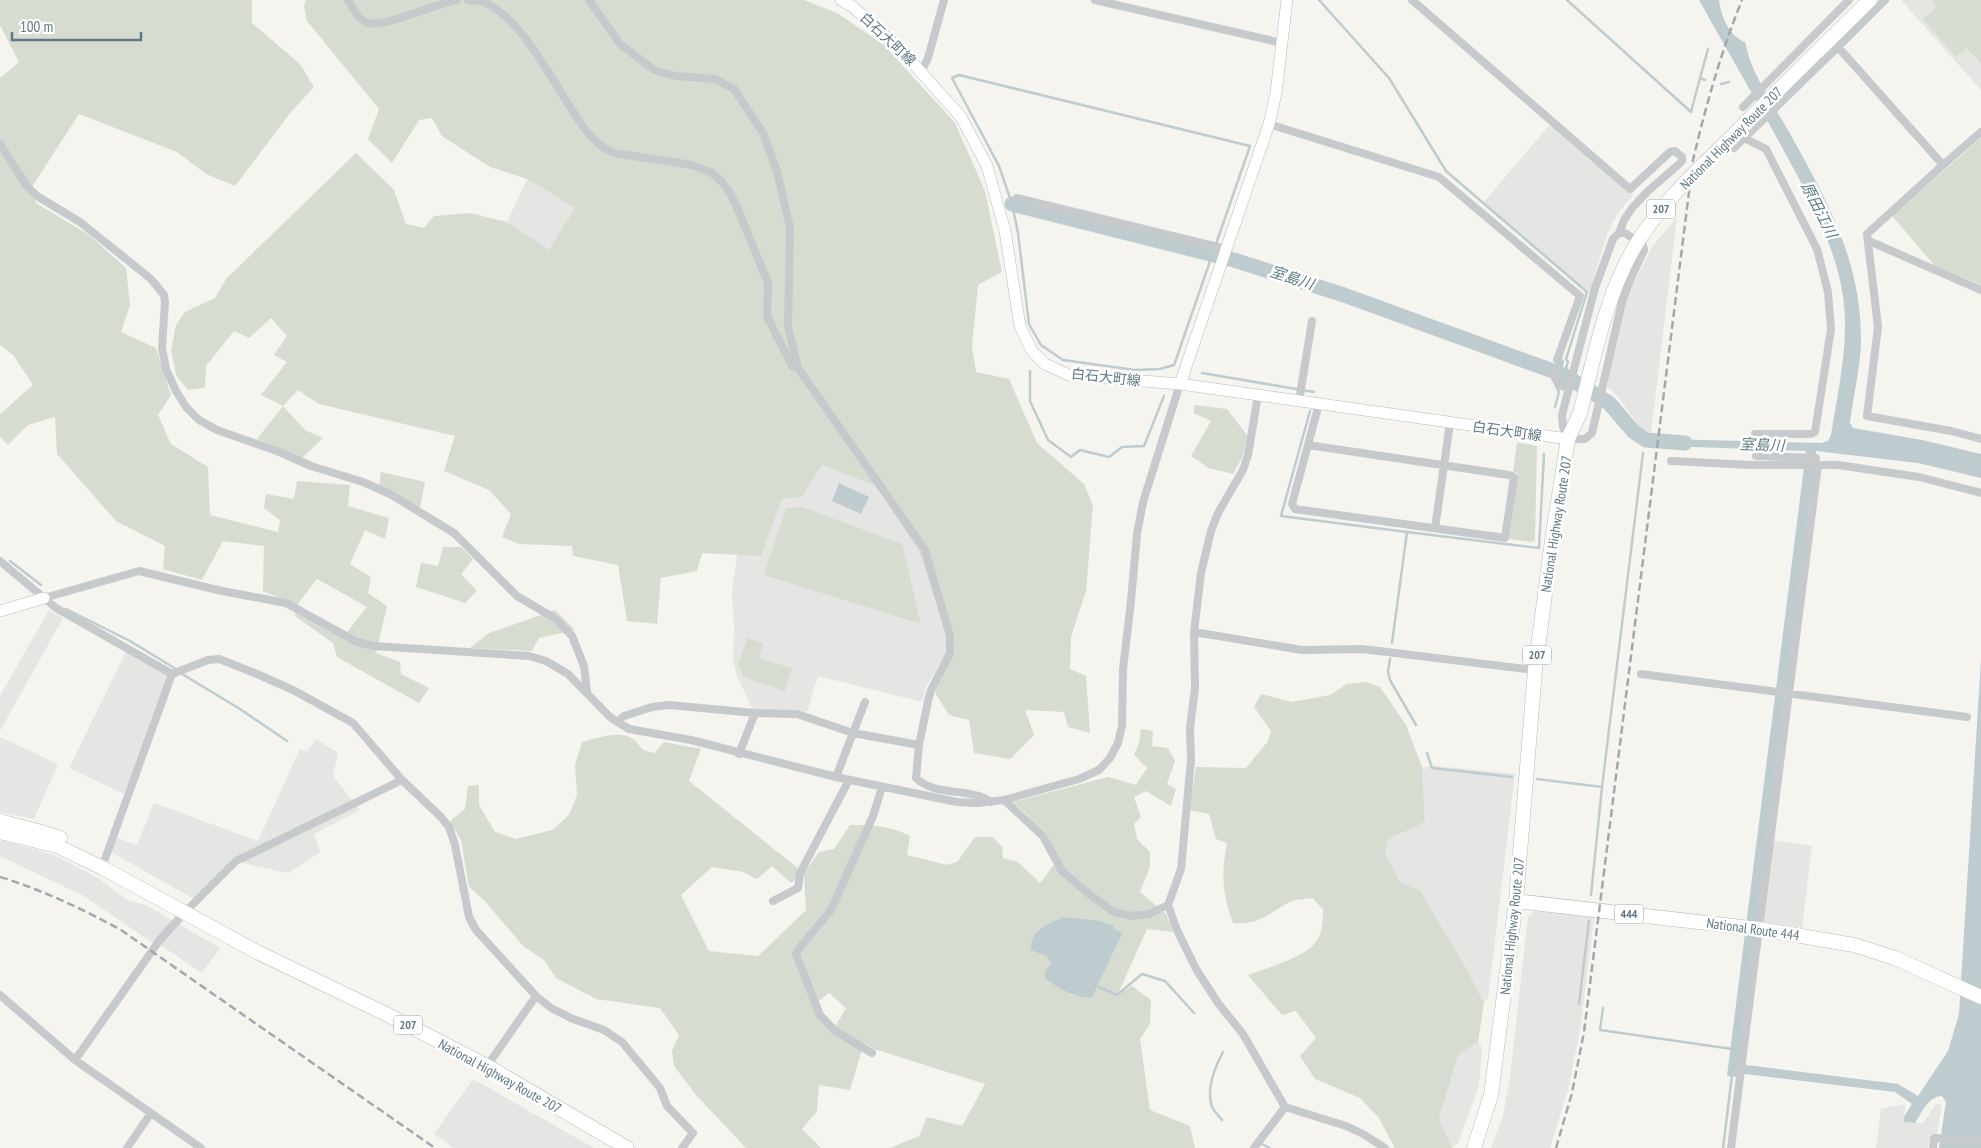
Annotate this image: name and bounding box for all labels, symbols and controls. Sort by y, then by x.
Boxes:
street label: 白石大町線 [856,9,920,69]
scale bar [12,10,141,42]
text: 100 m [20,17,53,36]
street label: National Highway Route 207 [1676,83,1786,193]
water label: 原田江川 [1797,179,1842,243]
road number: 207 [1647,200,1675,218]
water label: 室島川 [1268,262,1318,294]
street label: 白石大町線 [1070,364,1142,390]
street label: 白石大町線 [1471,417,1543,445]
water label: 室島川 [1739,434,1787,455]
street label: National Highway Route 207 [1536,454,1576,594]
road number: 207 [1523,646,1551,664]
street label: National Highway Route 207 [1496,856,1528,996]
road number: 444 [1615,904,1643,924]
street label: National Route 444 [1705,914,1801,945]
road number: 207 [394,1016,422,1034]
street label: National Highway Route 207 [435,1035,565,1117]

